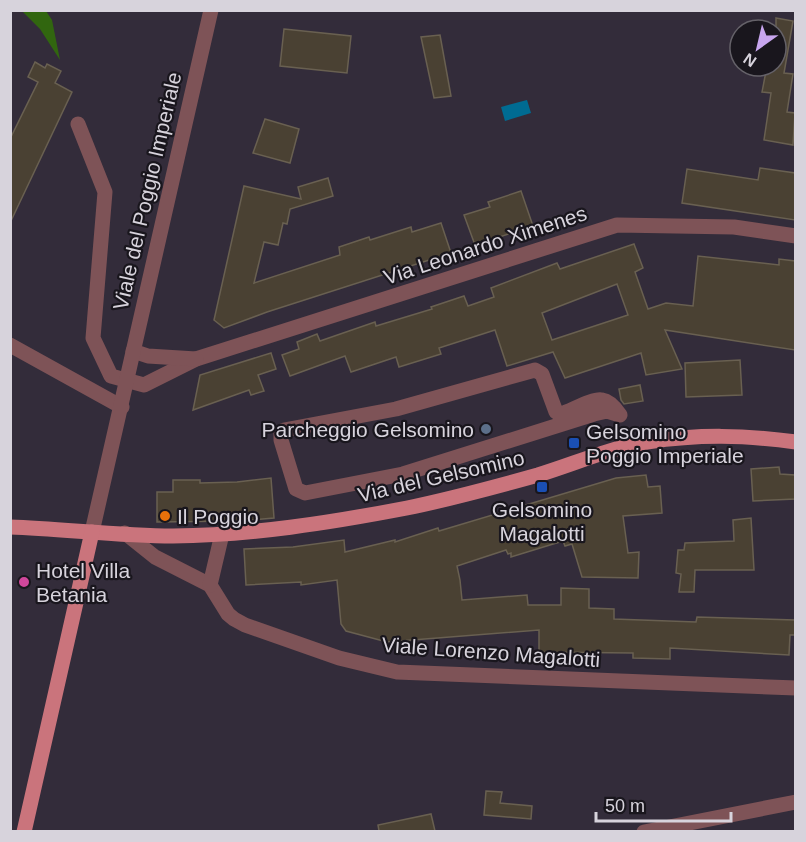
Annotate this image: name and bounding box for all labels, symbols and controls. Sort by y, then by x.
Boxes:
north arrow [728,18,788,78]
text: N [740,50,759,70]
street label: Viale del Poggio Imperiale [108,70,186,312]
street label: Via Leonardo Ximenes [381,201,589,289]
place label: Parcheggio Gelsomino [262,418,474,441]
place label: Gelsomino Poggio Imperiale [586,420,744,467]
marker: Parcheggio Gelsomino [479,422,493,436]
marker: Gelsomino Poggio Imperiale [567,436,581,450]
street label: Via del Gelsomino [356,446,526,506]
marker: Gelsomino Magalotti [535,480,549,494]
place label: Gelsomino Magalotti [492,498,592,545]
place label: Il Poggio [177,505,259,528]
marker: Il Poggio [158,509,172,523]
place label: Hotel Villa Betania [36,559,130,606]
marker: Hotel Villa Betania [17,575,31,589]
street label: Viale Lorenzo Magalotti [381,633,601,671]
scale bar [596,785,731,823]
text: 50 m [605,796,645,816]

